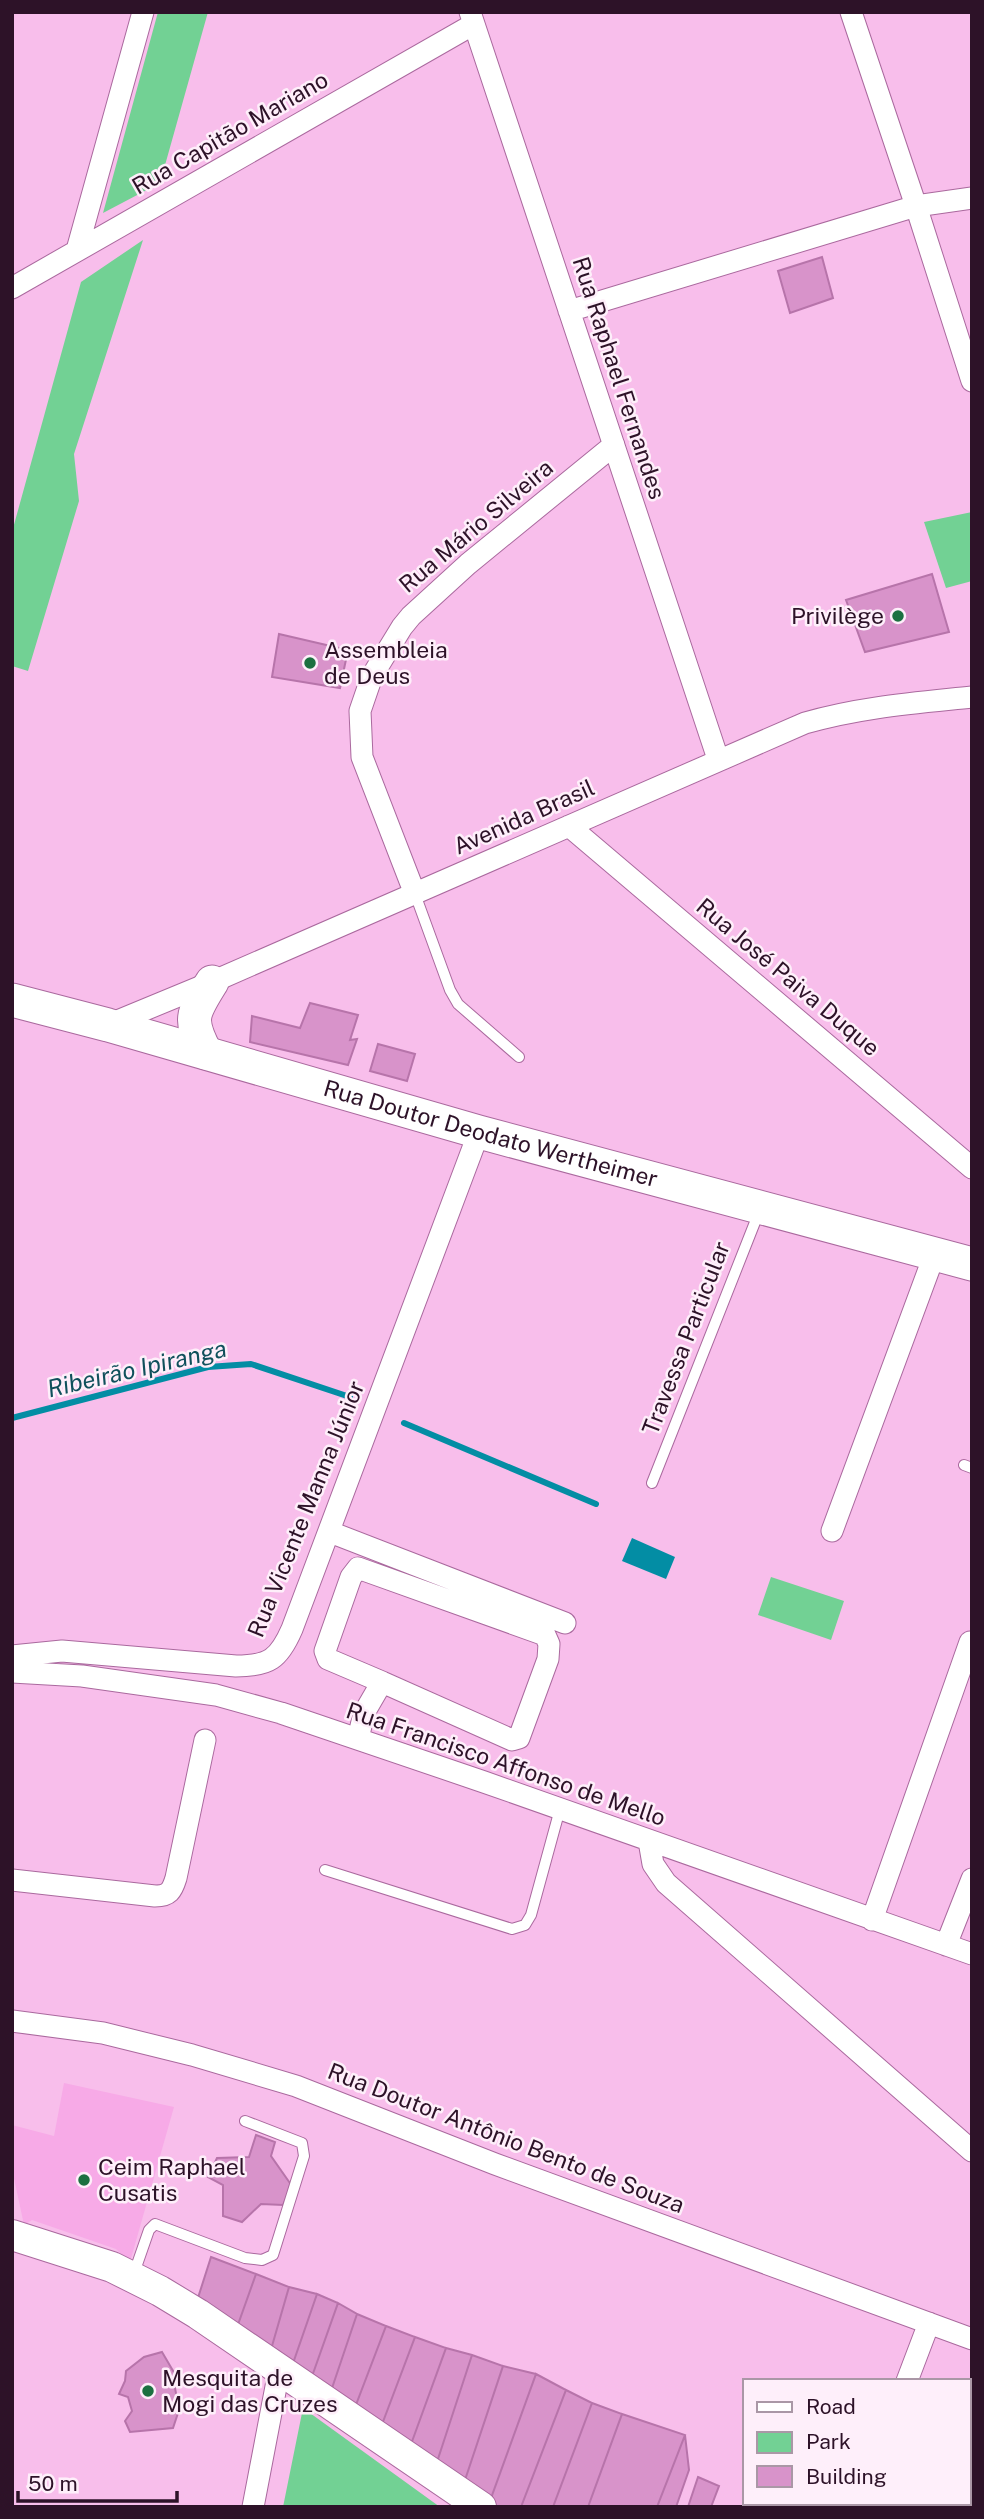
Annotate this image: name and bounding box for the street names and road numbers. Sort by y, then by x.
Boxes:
street label: Rua Capitão Mariano [127,65,332,200]
street label: Rua Raphael Fernandes [568,253,671,502]
street label: Rua Mário Silveira [393,453,558,598]
street label: Avenida Brasil [449,773,598,860]
street label: Rua José Paiva Duque [691,892,885,1061]
street label: Rua Doutor Deodato Wertheimer [321,1074,661,1192]
street label: Travessa Particular [636,1237,735,1438]
street label: Rua Vicente Manna Júnior [242,1377,369,1641]
street label: Rua Francisco Affonso de Mello [343,1696,669,1831]
street label: Rua Doutor Antônio Bento de Souza [324,2057,688,2218]

